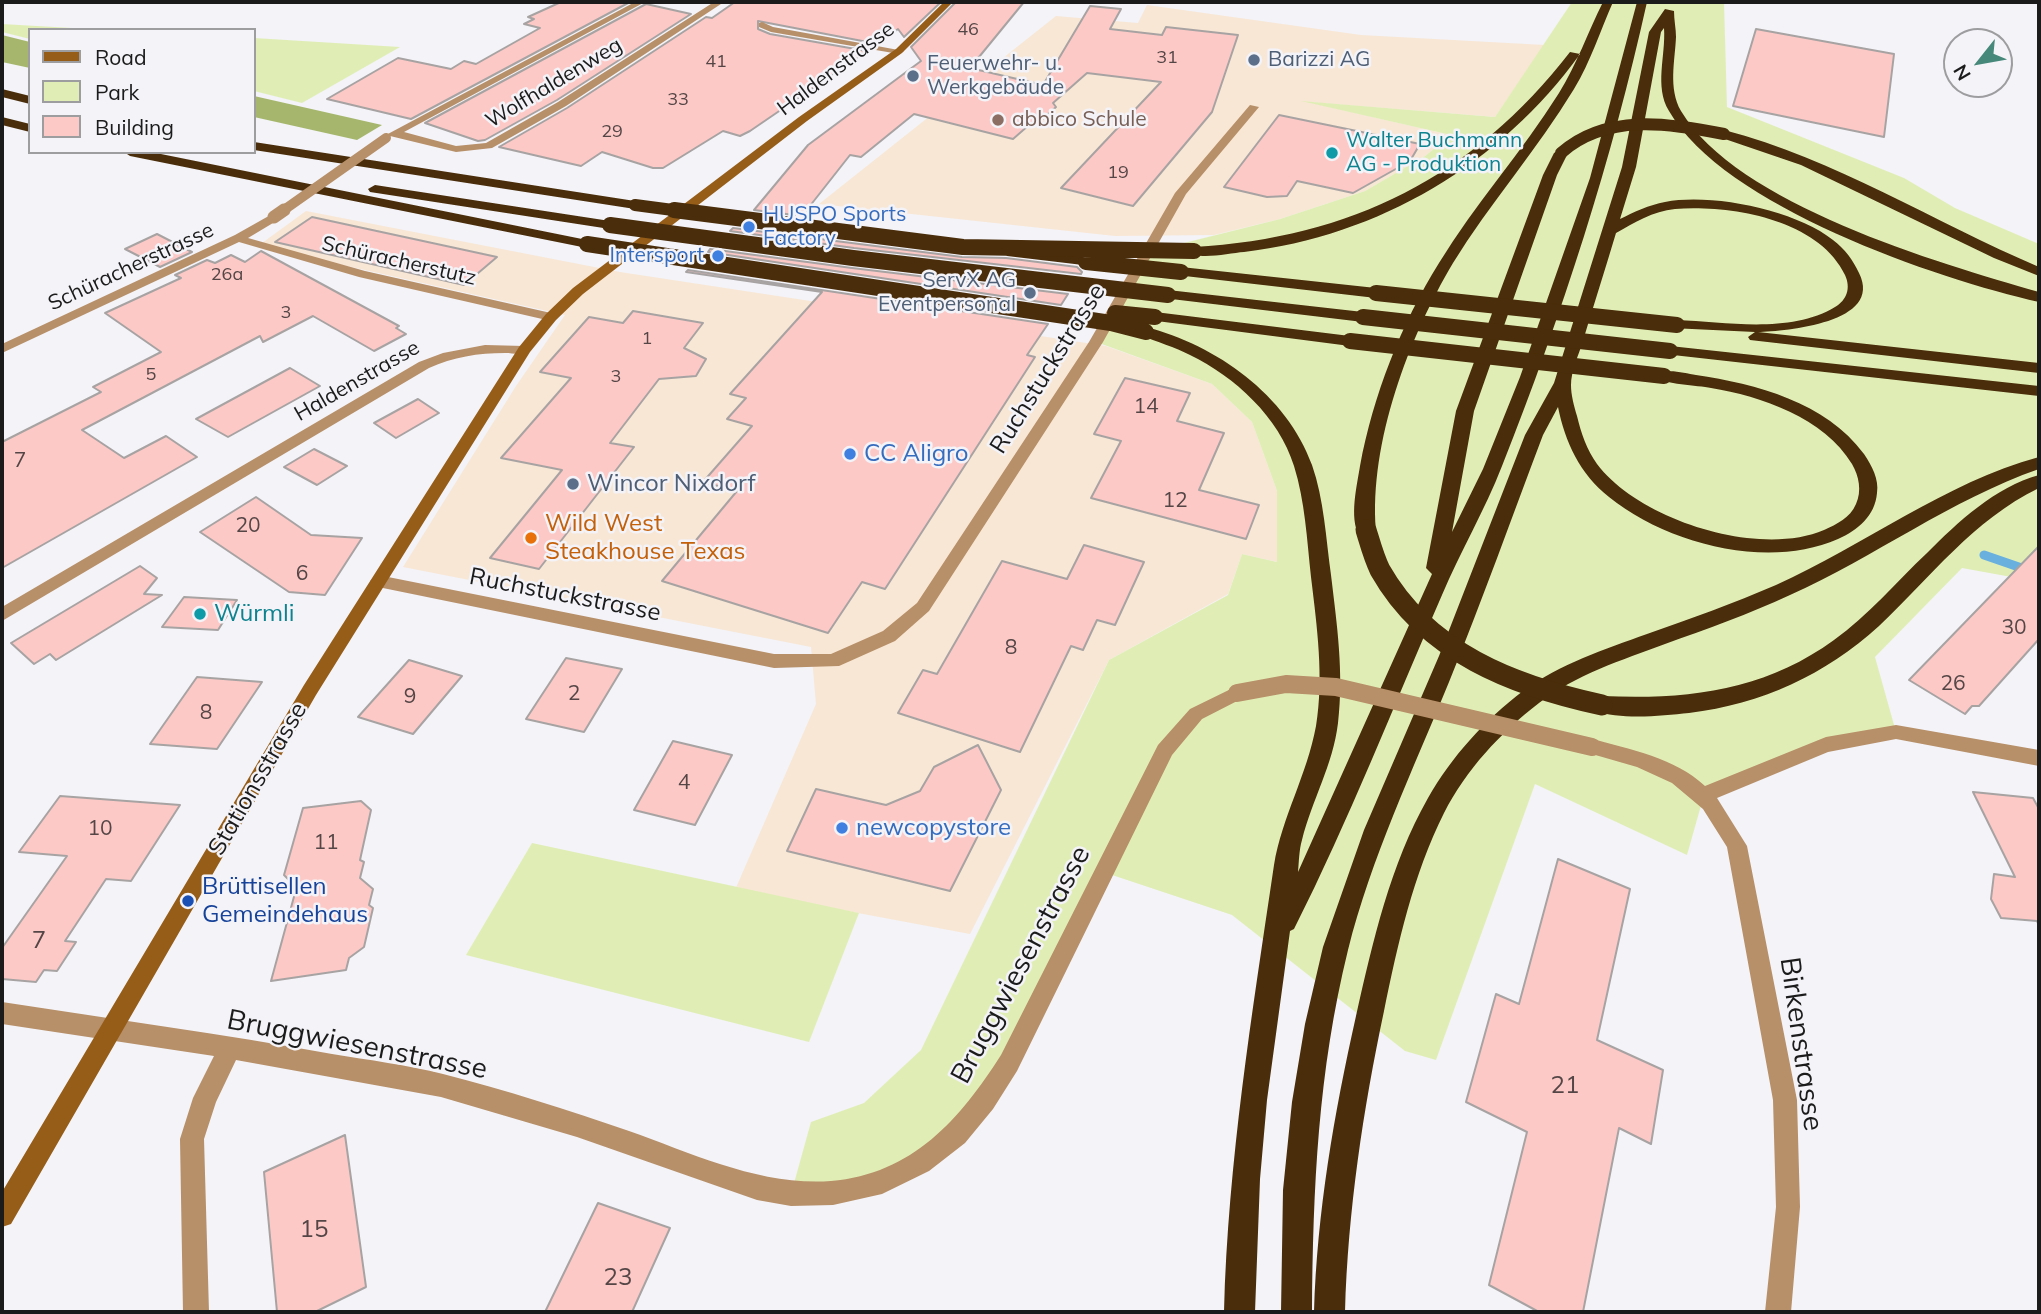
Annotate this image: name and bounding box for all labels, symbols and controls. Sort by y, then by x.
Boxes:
street label: Haldenstrasse [772,17,900,121]
house number: 46 [957,19,979,41]
legend [28,28,256,154]
north arrow [1943,28,2013,98]
street label: Wolfhaldenweg [481,32,627,134]
text: Road [95,44,146,70]
house number: 31 [1156,47,1178,69]
place label: Barizzi AG [1268,47,1370,73]
house number: 41 [705,51,727,73]
place label: Feuerwehr- u. Werkgebäude [927,51,1064,101]
marker: Barizzi AG [1246,52,1262,68]
text: N [1948,60,1976,85]
marker: Feuerwehr- u. Werkgebäude [905,68,921,84]
text: Park [95,79,139,105]
house number: 33 [667,89,689,111]
place label: abbico Schule [1012,107,1147,133]
marker: abbico Schule [990,112,1006,128]
text: Building [95,114,174,140]
house number: 29 [601,121,623,143]
place label: Walter Buchmann AG - Produktion [1346,128,1522,178]
marker: Walter Buchmann AG - Produktion [1324,145,1340,161]
house number: 19 [1107,162,1129,184]
place label: HUSPO Sports Factory [763,202,906,252]
street label: Schüracherstrasse [44,218,218,316]
marker: HUSPO Sports Factory [741,219,757,235]
street label: Schüracherstutz [319,231,479,291]
place label: Intersport [610,243,704,269]
marker: Intersport [710,248,726,264]
house number: 26a [211,264,243,286]
place label: ServX AG Eventpersonal [878,268,1016,318]
street label: Ruchstuckstrasse [984,279,1112,459]
marker: ServX AG Eventpersonal [1022,285,1038,301]
house number: 3 [281,302,291,324]
house number: 1 [642,328,652,350]
street label: Haldenstrasse [290,335,424,427]
house number: 5 [146,364,156,386]
house number: 3 [611,366,621,388]
house number: 14 [1133,394,1159,420]
place label: CC Aligro [864,440,968,468]
marker: CC Aligro [842,446,858,462]
house number: 7 [14,448,26,474]
place label: Wincor Nixdorf [587,470,756,498]
marker: Wincor Nixdorf [565,476,581,492]
house number: 12 [1162,488,1188,514]
place label: Wild West Steakhouse Texas [545,510,746,566]
house number: 20 [235,513,261,539]
marker: Wild West Steakhouse Texas [523,530,539,546]
house number: 6 [296,561,308,587]
street label: Ruchstuckstrasse [467,562,663,628]
place label: Würmli [214,600,295,628]
marker: Würmli [192,606,208,622]
house number: 30 [2001,615,2027,641]
house number: 8 [1005,635,1017,661]
house number: 26 [1940,671,1966,697]
house number: 2 [568,681,580,707]
house number: 9 [404,684,416,710]
street label: Stationsstrasse [203,698,313,860]
house number: 8 [200,700,212,726]
house number: 4 [678,770,690,796]
place label: newcopystore [856,814,1011,842]
house number: 10 [87,816,113,842]
marker: newcopystore [834,820,850,836]
house number: 11 [313,830,339,856]
street label: Bruggwiesenstrasse [944,840,1098,1090]
place label: Brüttisellen Gemeindehaus [202,873,368,929]
marker: Brüttisellen Gemeindehaus [180,893,196,909]
house number: 7 [32,927,46,955]
street label: Birkenstrasse [1772,955,1830,1133]
street label: Bruggwiesenstrasse [224,1003,490,1087]
house number: 21 [1551,1072,1579,1100]
house number: 15 [300,1216,328,1244]
house number: 23 [604,1264,632,1292]

